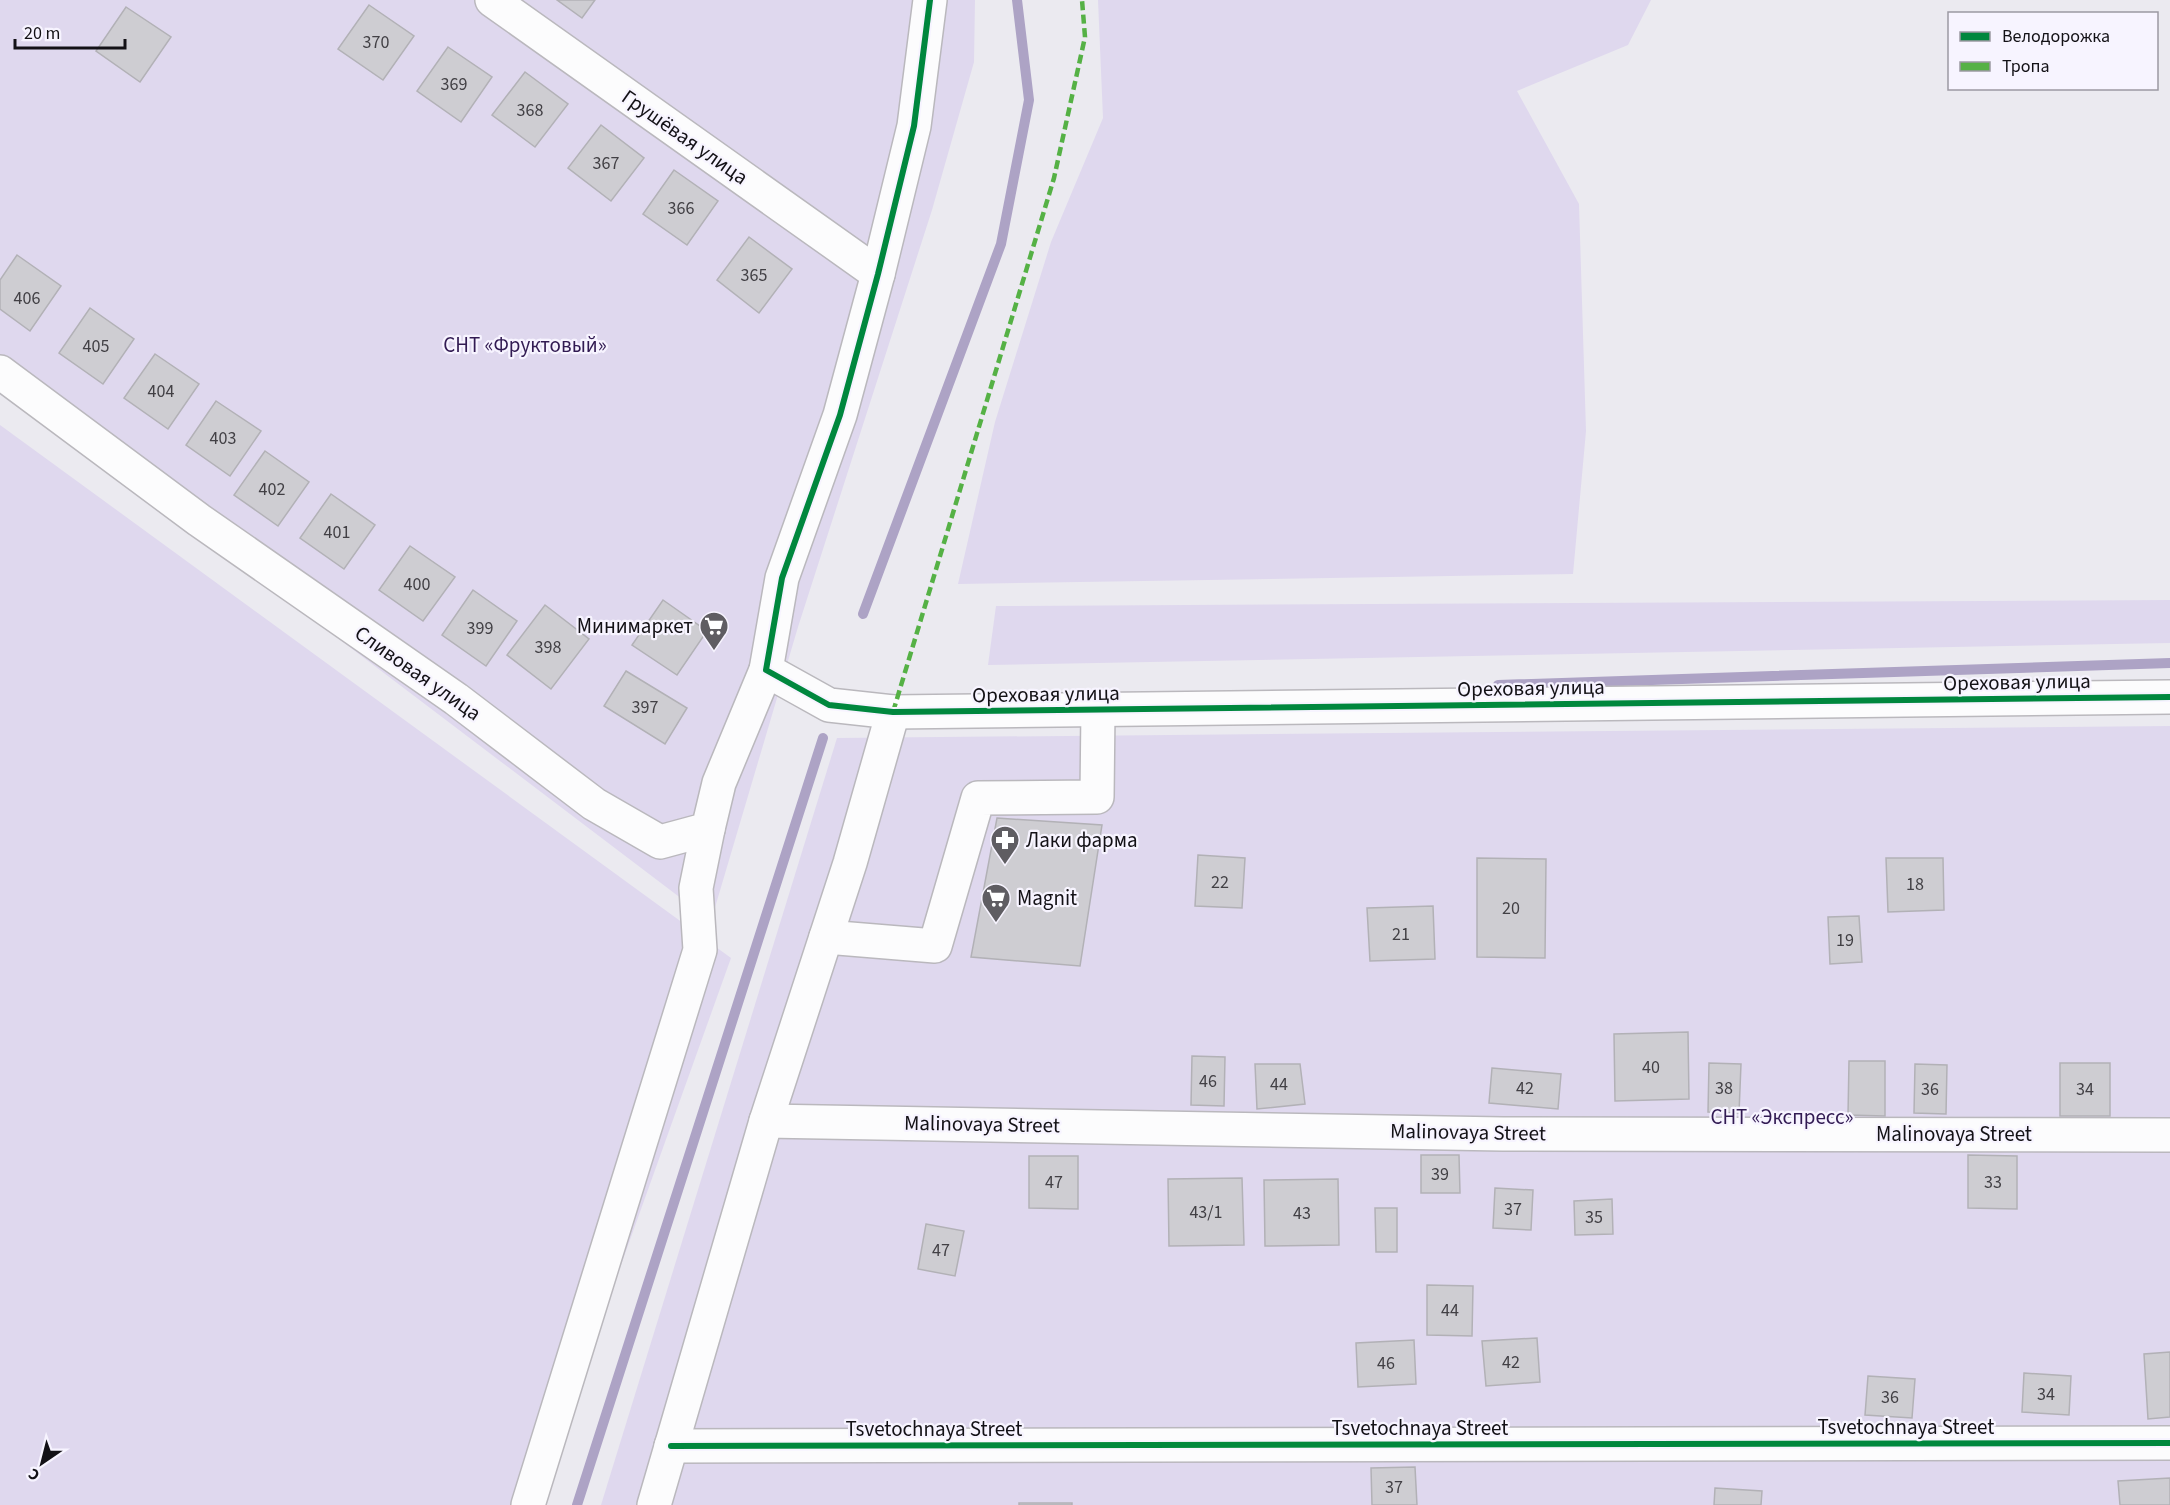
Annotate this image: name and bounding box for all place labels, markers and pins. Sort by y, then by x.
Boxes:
supermarket icon: Минимаркет [698,610,730,652]
place label: Минимаркет [577,611,693,641]
pharmacy icon: Лаки фарма [989,824,1021,866]
place label: Лаки фарма [1026,825,1138,855]
supermarket icon: Magnit [980,882,1012,924]
place label: Magnit [1017,883,1077,913]

